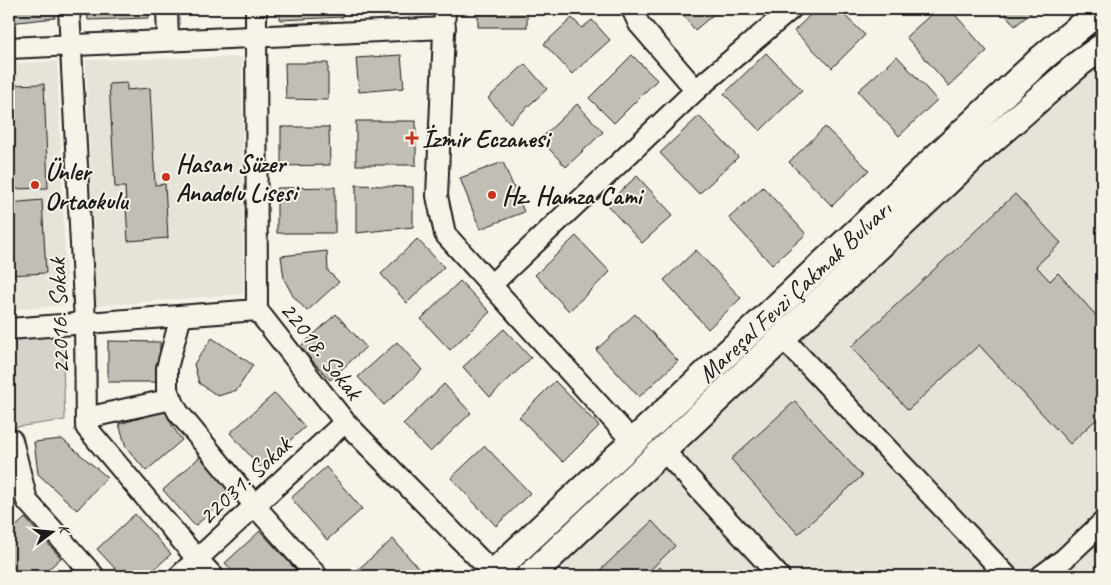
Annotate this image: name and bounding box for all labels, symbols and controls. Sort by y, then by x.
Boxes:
place label: İzmir Eczanesi [422,123,552,155]
marker: İzmir Eczanesi [406,132,418,144]
place label: Hasan Süzer Anadolu Lisesi [176,148,300,209]
place label: Ünler Ortaokulu [45,156,129,217]
marker: Hasan Süzer Anadolu Lisesi [160,171,172,183]
marker: Ünler Ortaokulu [29,179,41,191]
place label: Hz. Hamza Cami [502,180,645,212]
marker: Hz. Hamza Cami [486,189,498,201]
street label: Mareşal Fevzi Çakmak Bulvarı [691,193,899,390]
street label: 22016. Sokak [41,255,77,375]
street label: 22018. Sokak [273,295,371,408]
street label: 22031. Sokak [191,428,299,532]
north arrow [28,508,78,558]
text: K [55,523,74,537]

